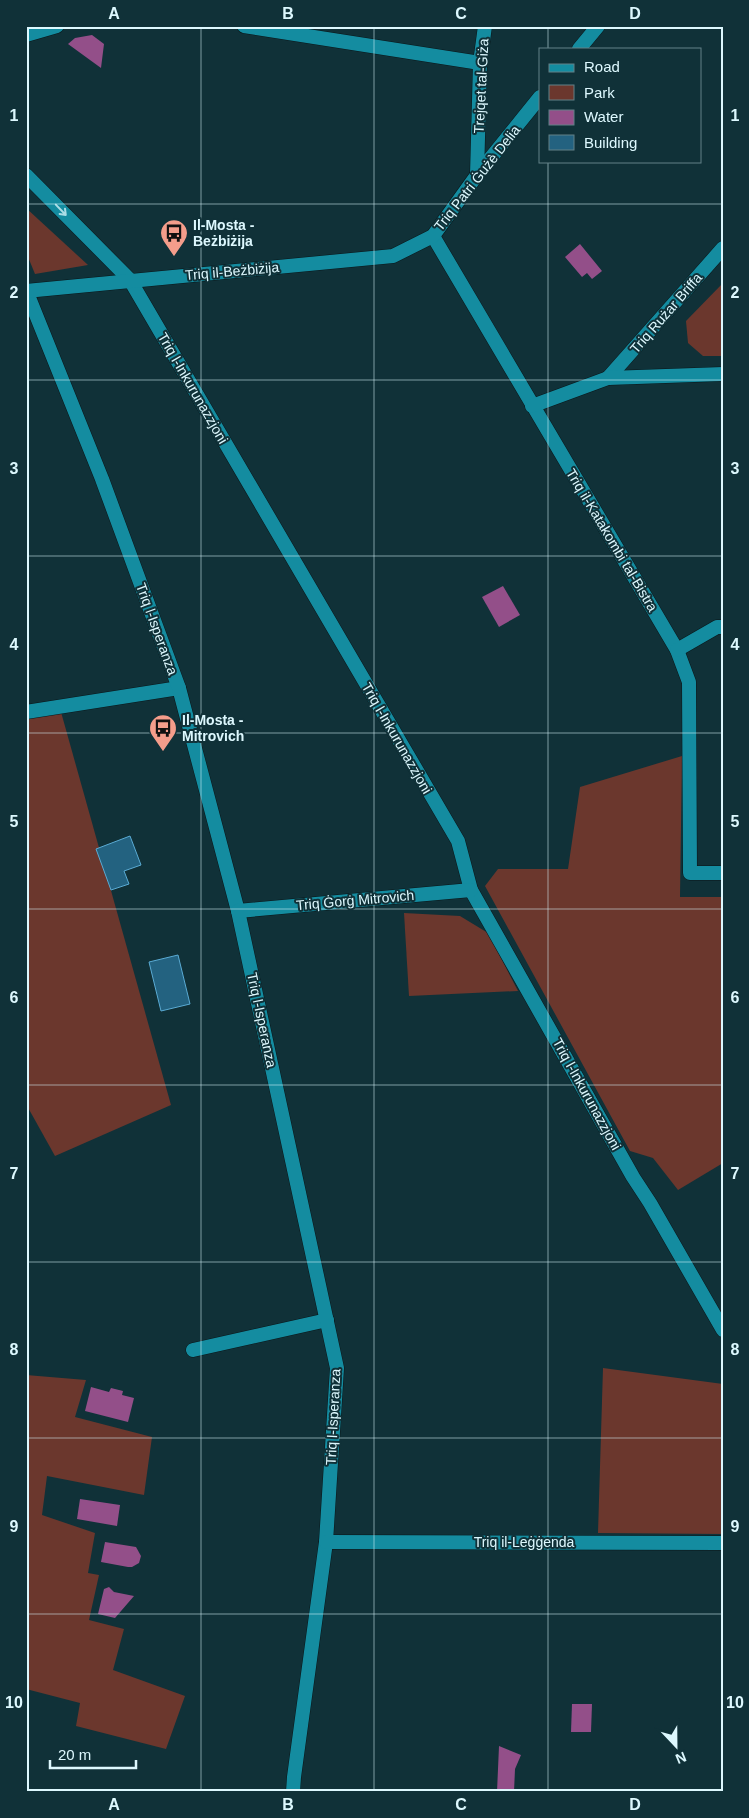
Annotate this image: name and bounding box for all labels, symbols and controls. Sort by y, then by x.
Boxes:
text: A [108,5,120,22]
text: B [282,5,294,22]
text: C [455,5,467,22]
text: D [629,5,641,22]
street label: Trejqet tal-Giża [471,38,491,134]
legend [539,48,702,162]
text: Road [584,58,620,75]
text: Park [584,84,615,101]
text: 1 [10,107,19,124]
text: 1 [731,107,740,124]
text: Water [584,108,623,125]
street label: Triq Patri Ġużè Delia [430,121,523,234]
text: Building [584,134,637,151]
one-way arrow [55,204,67,216]
place label: Il-Mosta - Beżbiżija [193,217,255,249]
bus stop icon: Il-Mosta - Beżbiżija [159,218,189,257]
street label: Triq il-Beżbiżija [184,259,280,283]
street label: Triq Rużar Briffa [627,269,705,356]
text: 2 [10,284,19,301]
text: 2 [731,284,740,301]
street label: Triq l-Inkurunazzjoni [155,330,231,446]
text: 3 [10,460,19,477]
text: 3 [731,460,740,477]
street label: Triq il-Katakombi tal-Bistra [563,466,661,614]
street label: Triq l-Isperanza [133,581,181,677]
text: 4 [10,636,19,653]
text: 4 [731,636,740,653]
street label: Triq l-Inkurunazzjoni [359,680,435,796]
place label: Il-Mosta - Mitrovich [182,712,244,744]
bus stop icon: Il-Mosta - Mitrovich [148,713,178,752]
text: 5 [10,813,19,830]
text: 5 [731,813,740,830]
street label: Triq Ġorġ Mitrovich [295,886,415,913]
street label: Triq l-Isperanza [244,971,280,1069]
text: 6 [10,989,19,1006]
text: 6 [731,989,740,1006]
street label: Triq l-Inkurunazzjoni [550,1035,624,1153]
text: 7 [10,1165,19,1182]
text: 7 [731,1165,740,1182]
text: 8 [10,1341,19,1358]
text: 8 [731,1341,740,1358]
street label: Triq l-Isperanza [322,1368,344,1466]
text: 9 [10,1518,19,1535]
text: 9 [731,1518,740,1535]
street label: Triq il-Leġġenda [474,1534,575,1550]
text: 10 [5,1694,23,1711]
text: 10 [726,1694,744,1711]
north arrow [652,1720,702,1770]
scale bar [50,1738,136,1770]
text: 20 m [58,1746,91,1763]
text: N [673,1749,689,1767]
text: A [108,1796,120,1813]
text: B [282,1796,294,1813]
text: C [455,1796,467,1813]
text: D [629,1796,641,1813]

